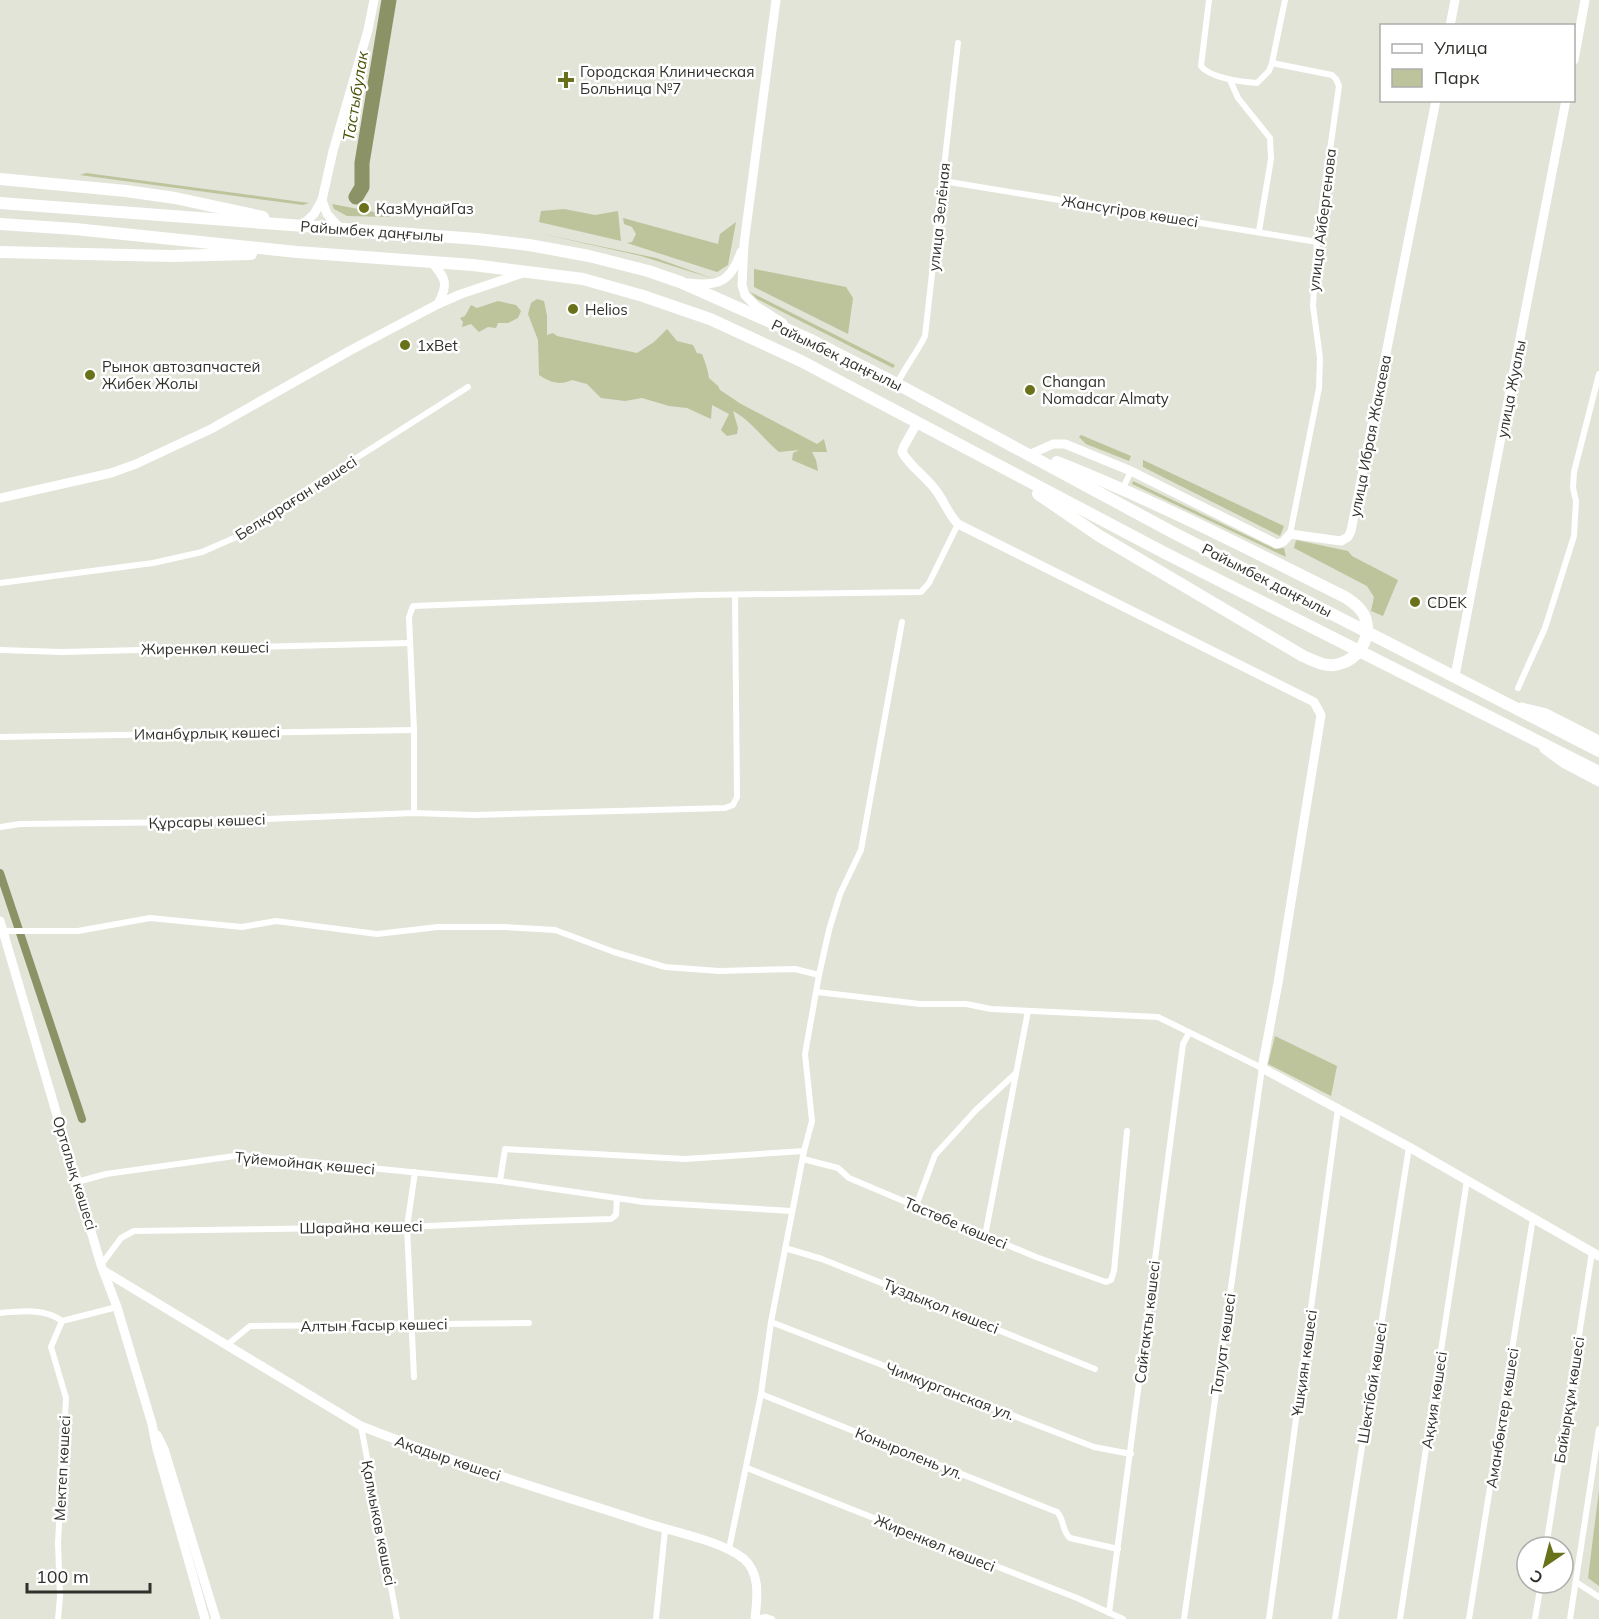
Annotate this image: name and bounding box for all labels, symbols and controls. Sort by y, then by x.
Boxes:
legend [1380,24,1575,102]
text: Улица [1433,36,1488,59]
water label: Тастыбулак [338,49,372,142]
place label: Городская Клиническая Больница №7 [580,62,754,98]
text: Парк [1434,66,1480,89]
marker: Городская Клиническая Больница №7 [557,71,575,89]
street label: улица Айбергенова [1304,147,1340,293]
street label: улица Зелёная [924,162,954,272]
street label: Жансүгіров көшесі [1060,191,1200,231]
place label: КазМунайГаз [376,199,474,218]
marker: КазМунайГаз [357,201,371,215]
street label: Райымбек даңғылы [300,217,444,245]
place label: Helios [585,300,628,319]
marker: Helios [566,302,580,316]
street label: Райымбек даңғылы [768,315,906,395]
place label: 1xBet [417,336,458,355]
marker: 1xBet [398,338,412,352]
street label: улица Жуалы [1492,338,1530,440]
street label: улица Ибрая Жакаева [1345,353,1395,519]
place label: Рынок автозапчастей Жибек Жолы [102,357,261,393]
marker: Рынок автозапчастей Жибек Жолы [83,368,97,382]
place label: Changan Nomadcar Almaty [1042,372,1169,408]
marker: Changan Nomadcar Almaty [1023,383,1037,397]
street label: Белқараған көшесі [232,452,360,544]
street label: Райымбек даңғылы [1199,539,1335,621]
place label: CDEK [1427,593,1467,612]
marker: CDEK [1408,595,1422,609]
street label: Жиренкөл көшесі [141,637,269,659]
street label: Иманбұрлық көшесі [134,722,280,744]
street label: Құрсары көшесі [148,809,266,833]
street label: Орталық көшесі [49,1114,101,1232]
street label: Түйемойнақ көшесі [234,1147,376,1179]
street label: Тастөбе көшесі [902,1193,1010,1253]
street label: Шарайна көшесі [299,1216,423,1238]
street label: Сайғақты көшесі [1130,1259,1164,1385]
street label: Тұздықол көшесі [881,1274,1001,1338]
street label: Талуат көшесі [1206,1292,1240,1396]
street label: Ұшқиян көшесі [1287,1308,1321,1419]
street label: Алтын Ғасыр көшесі [300,1314,448,1336]
street label: Шектібай көшесі [1353,1321,1391,1445]
street label: Байырқұм көшесі [1550,1335,1588,1465]
street label: Аманбөктер көшесі [1482,1347,1522,1489]
street label: Аққия көшесі [1417,1350,1451,1450]
street label: Чимкурганская ул. [883,1358,1017,1424]
street label: Мектеп көшесі [50,1415,74,1521]
street label: Коныролень ул. [852,1423,966,1483]
street label: Ақадыр көшесі [392,1431,504,1485]
street label: Қалмыков көшесі [358,1459,400,1587]
street label: Жиренкөл көшесі [872,1510,998,1576]
north arrow [1515,1535,1575,1595]
scale bar [27,1556,150,1594]
text: 100 m [36,1565,89,1588]
text: С [1526,1566,1547,1589]

